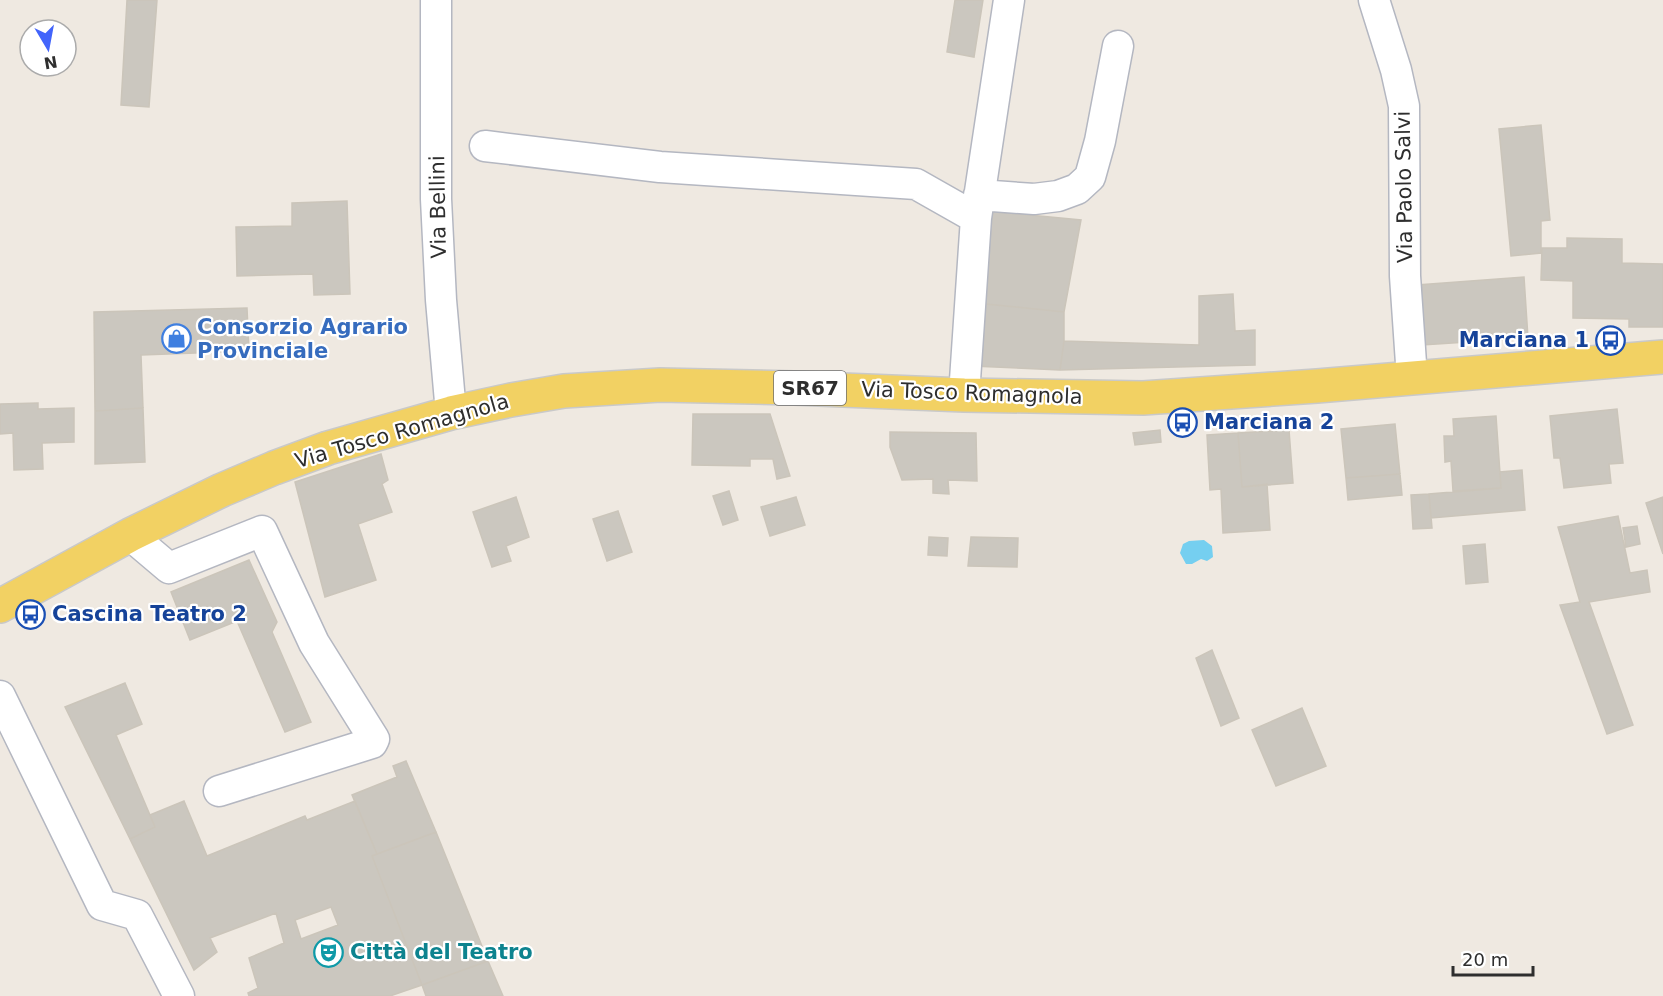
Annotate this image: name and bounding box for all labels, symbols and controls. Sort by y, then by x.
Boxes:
north arrow [18,18,78,78]
text: N [42,52,59,73]
street label: Via Paolo Salvi [1391,111,1417,263]
street label: Via Bellini [425,155,451,259]
place label: Consorzio Agrario Provinciale [197,315,408,363]
shop icon: Consorzio Agrario Provinciale [160,323,192,355]
bus stop icon: Marciana 1 [1594,324,1626,356]
place label: Marciana 1 [1459,328,1589,352]
road number: SR67 [774,371,846,405]
street label: Via Tosco Romagnola [861,377,1083,409]
street label: Via Tosco Romagnola [292,389,512,473]
bus stop icon: Marciana 2 [1167,406,1199,438]
place label: Marciana 2 [1204,410,1334,434]
bus stop icon: Cascina Teatro 2 [15,598,47,630]
place label: Cascina Teatro 2 [52,602,247,626]
theatre icon: Città del Teatro [313,936,345,968]
scale bar [1453,939,1532,977]
place label: Città del Teatro [350,940,533,964]
text: 20 m [1462,949,1508,970]

